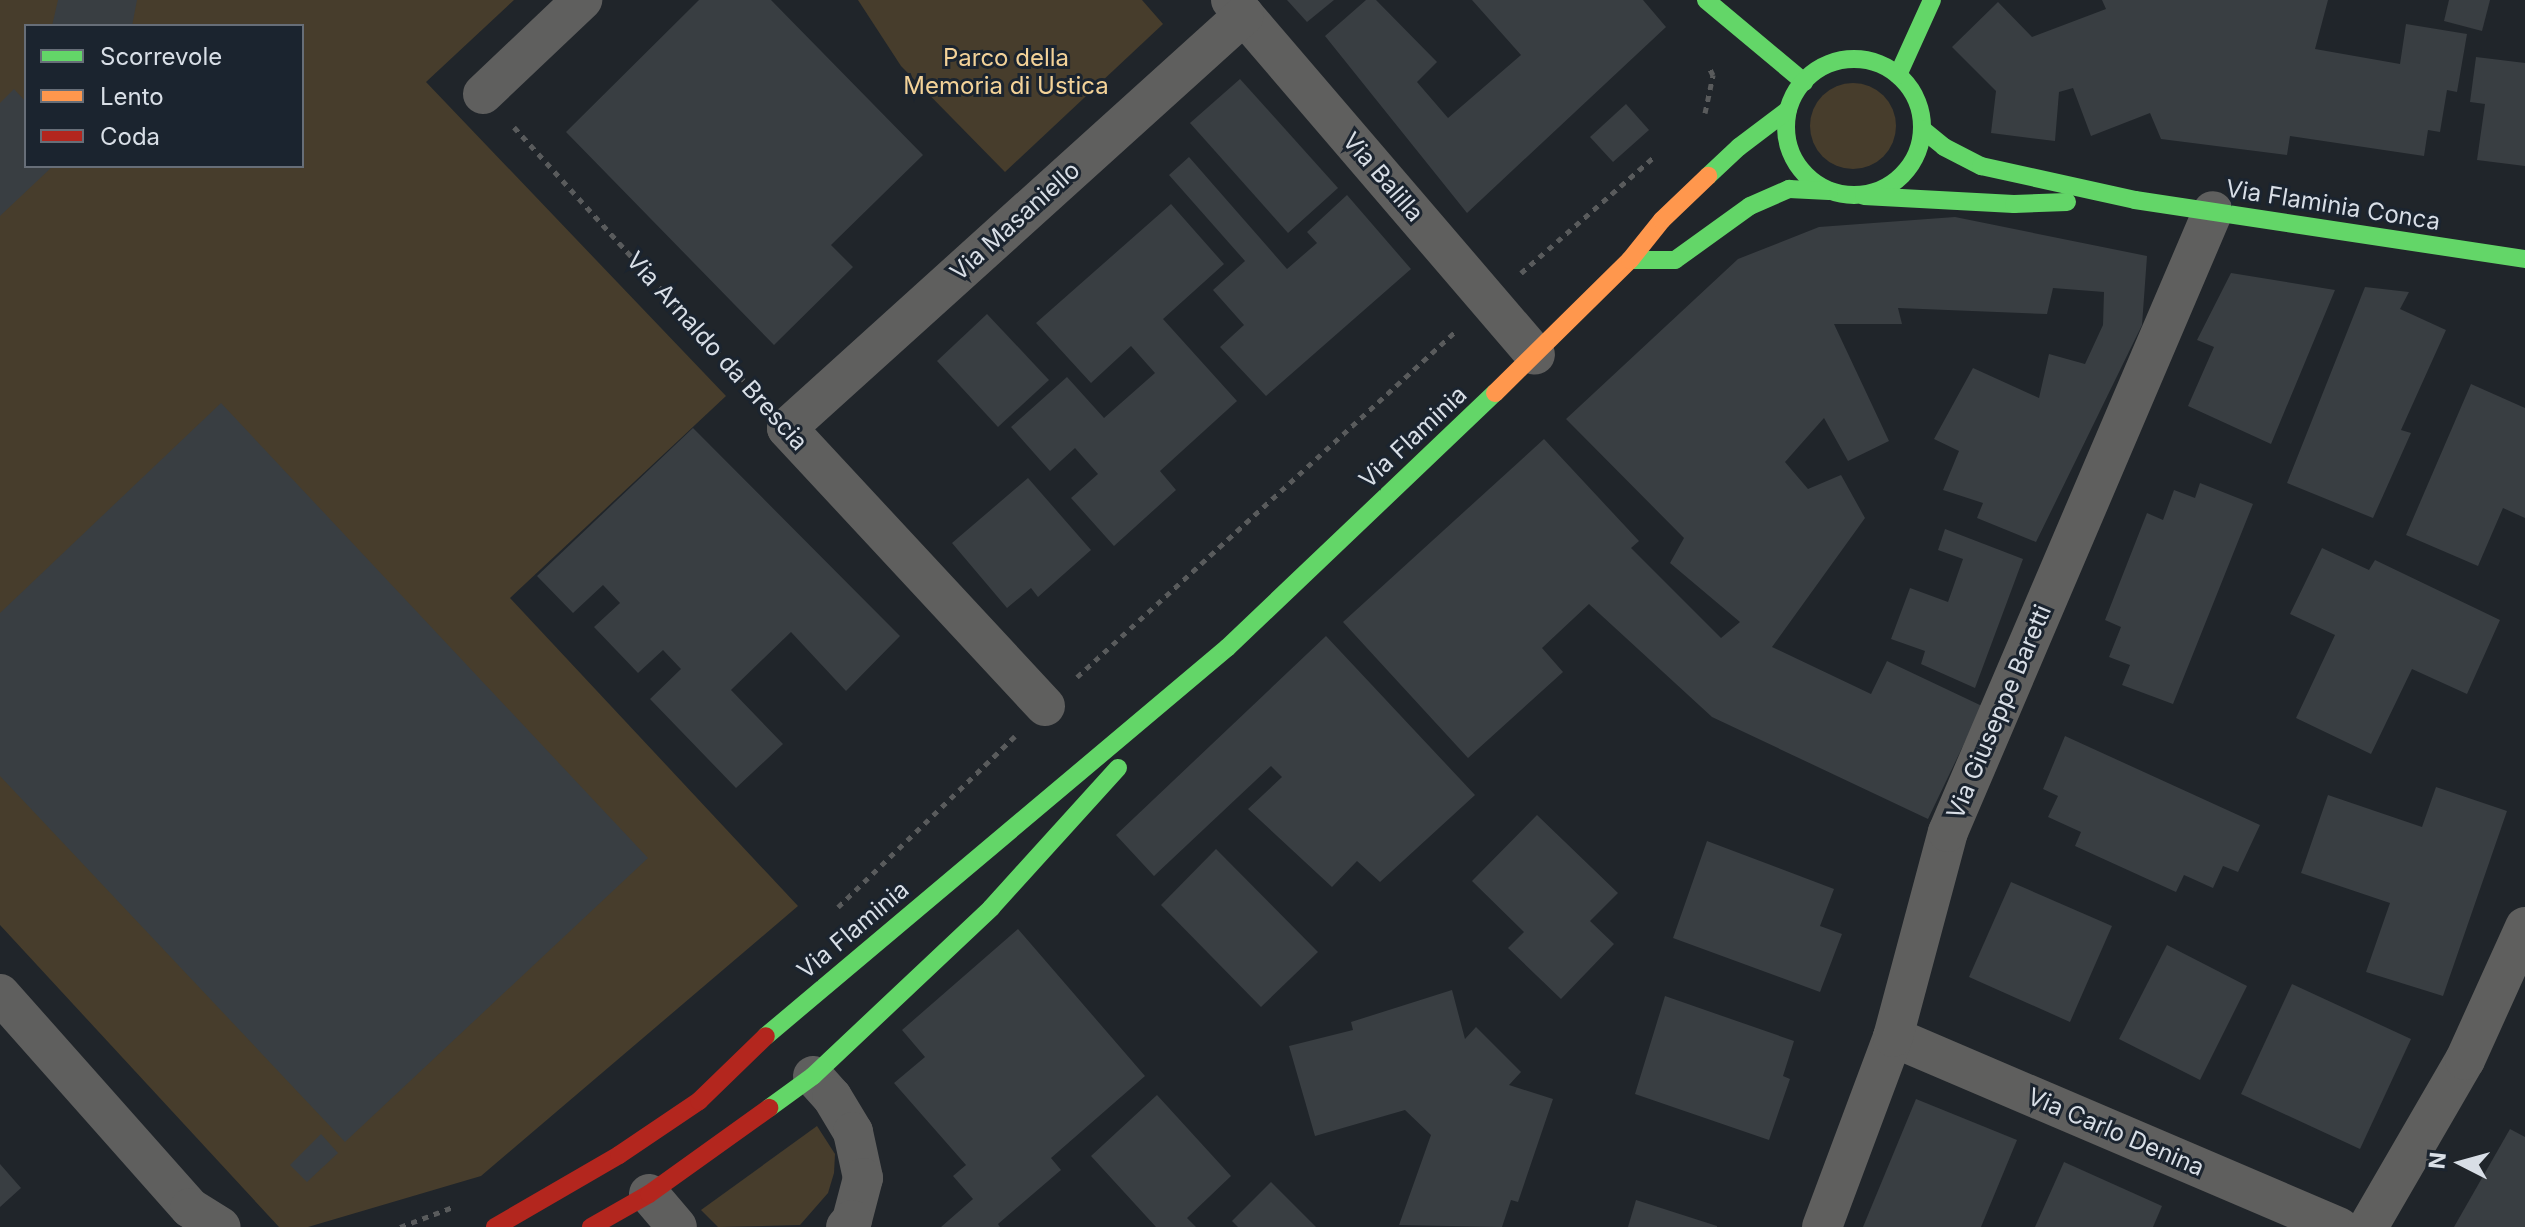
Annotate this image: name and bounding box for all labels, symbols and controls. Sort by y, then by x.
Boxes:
legend [24,24,304,168]
text: Scorrevole [100,42,222,71]
park label: Parco della Memoria di Ustica [903,44,1109,100]
text: Lento [100,82,164,111]
text: Coda [100,122,160,151]
street label: Via Balilla [1337,127,1429,227]
street label: Via Masaniello [944,155,1086,287]
street label: Via Flaminia Conca [2224,174,2442,236]
street label: Via Arnaldo da Brescia [620,246,814,456]
street label: Via Flaminia [1353,380,1473,494]
street label: Via Giuseppe Baretti [1941,600,2057,824]
street label: Via Flaminia [792,875,914,985]
street label: Via Carlo Denina [2023,1082,2209,1182]
north arrow [2421,1123,2501,1203]
text: N [2423,1151,2451,1170]

